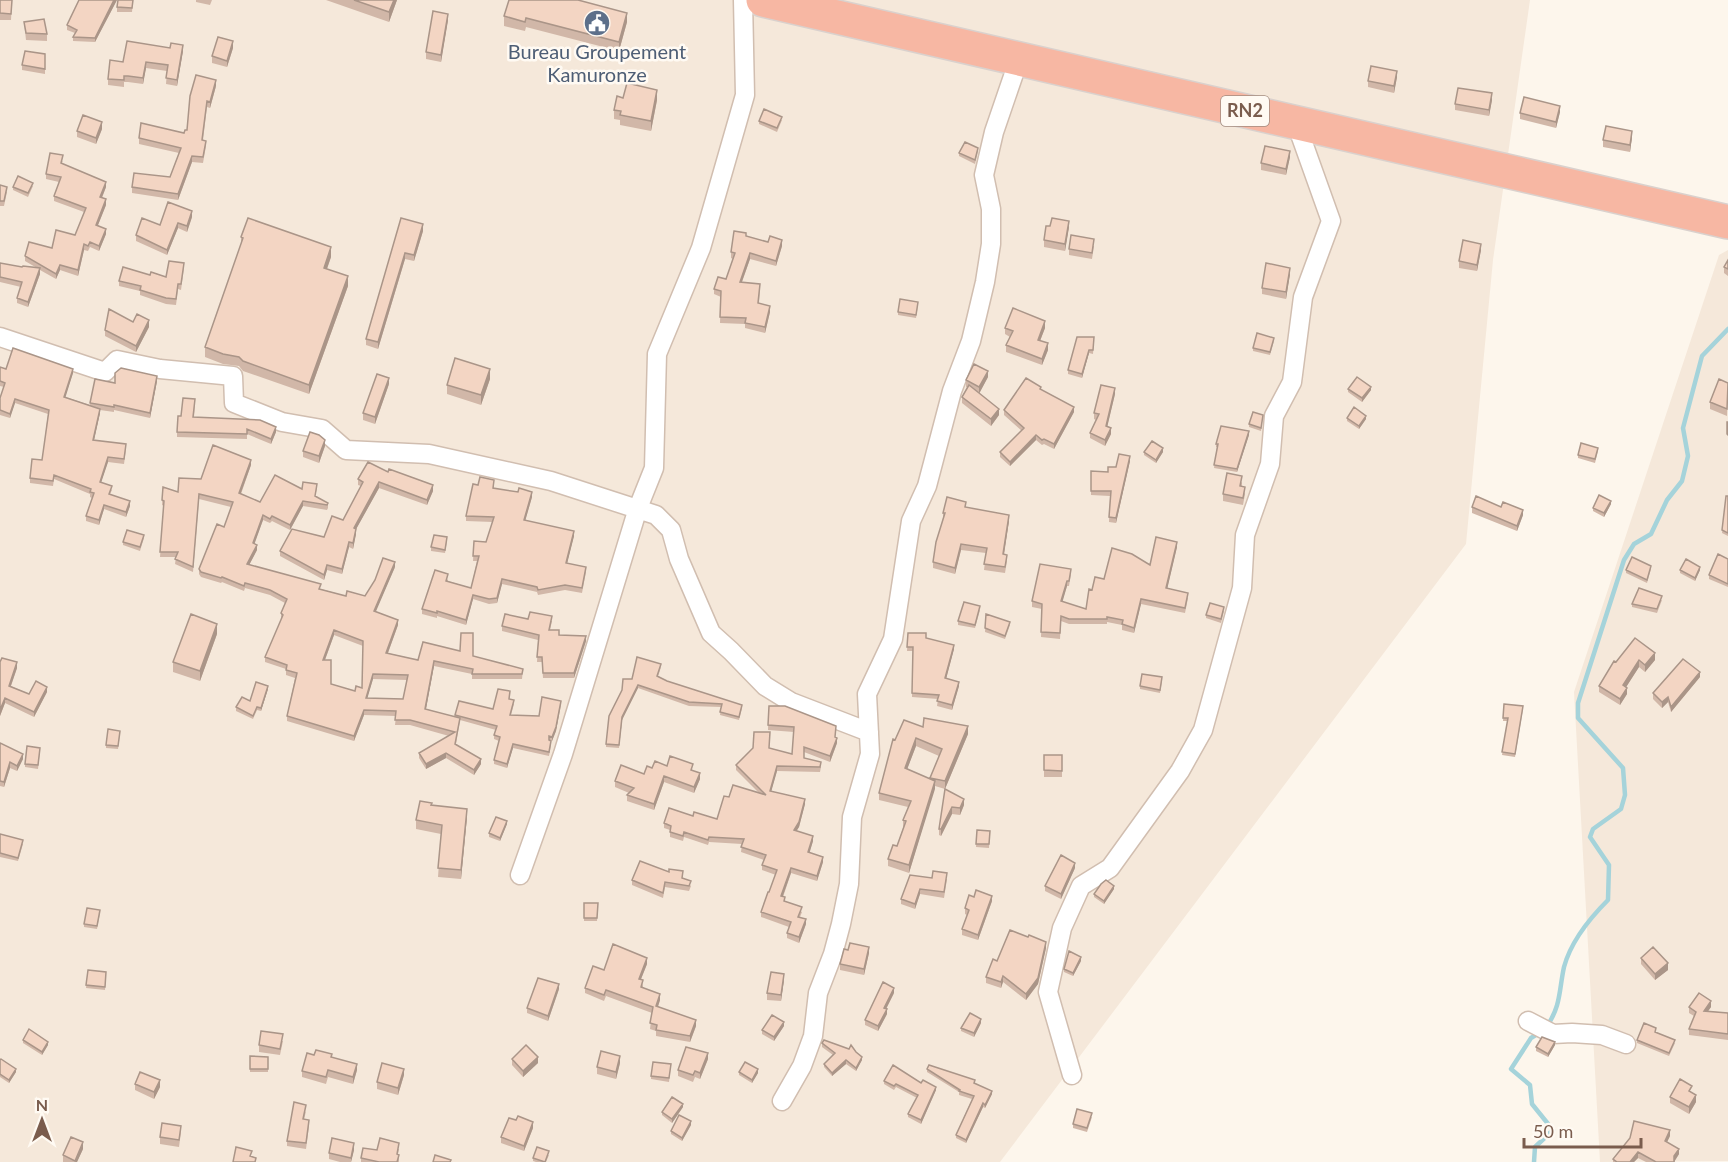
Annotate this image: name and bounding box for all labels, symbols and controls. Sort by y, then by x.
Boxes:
public building icon: Bureau Groupement Kamuronze [582,8,612,38]
place label: Bureau Groupement Kamuronze [508,39,686,86]
road number: RN2 [1221,96,1269,126]
north arrow [12,1090,72,1150]
text: N [36,1095,48,1114]
scale bar [1524,1111,1641,1149]
text: 50 m [1533,1120,1573,1142]

